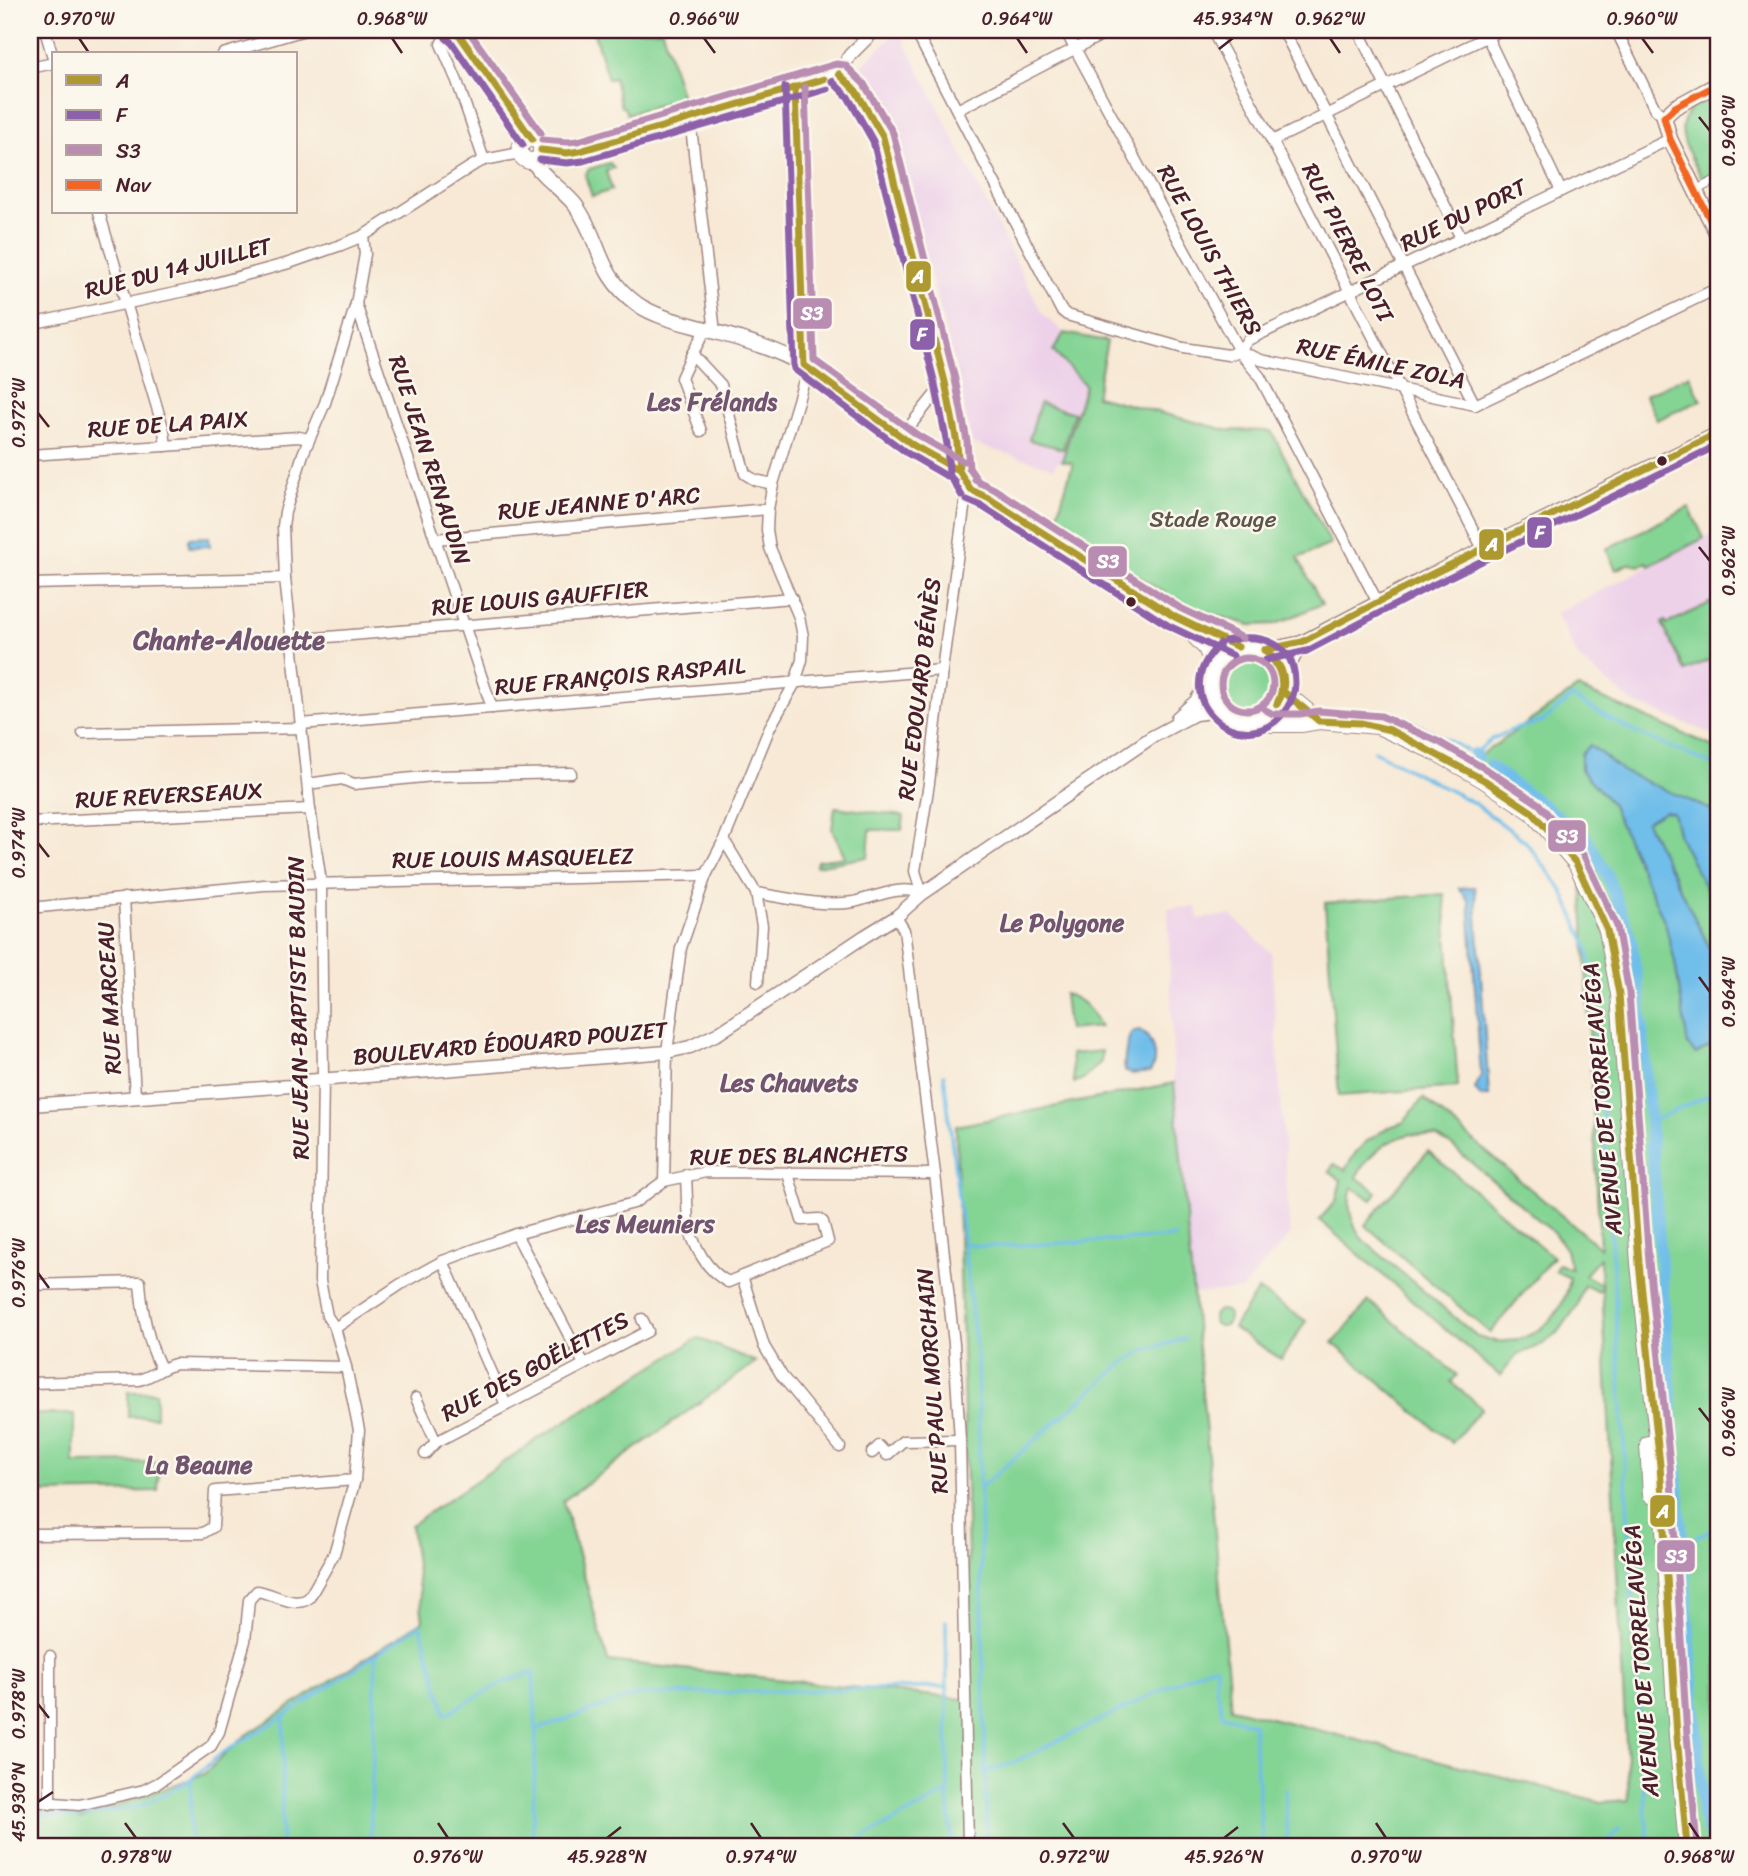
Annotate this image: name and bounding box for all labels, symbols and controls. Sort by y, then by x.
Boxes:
text: 0.970°W [43,3,116,35]
text: 0.968°W [357,3,428,35]
text: 0.966°W [669,3,740,35]
text: 0.964°W [982,3,1054,35]
text: 45.934°N [1193,3,1274,35]
text: 0.962°W [1295,3,1366,35]
text: 0.960°W [1606,3,1679,35]
legend [52,52,298,214]
text: A [115,62,130,100]
text: 0.960°W [1713,94,1745,167]
text: F [116,96,129,134]
text: S3 [116,132,141,170]
street label: RUE PIERRE LOTI [1290,156,1406,331]
street label: RUE LOUIS THIERS [1145,157,1274,344]
text: Nav [116,166,152,204]
street label: RUE DU PORT [1393,166,1535,264]
street label: RUE DU 14 JUILLET [80,225,277,311]
line badge: A [905,260,932,293]
text: A [911,260,924,293]
line badge: S3 [792,297,833,330]
text: S3 [800,297,824,330]
line badge: F [909,318,936,351]
text: F [916,318,929,351]
street label: RUE ÉMILE ZOLA [1293,326,1469,401]
street label: RUE JEAN RENAUDIN [376,350,483,570]
text: 0.972°W [3,377,35,448]
district label: Les Frélands [647,381,778,423]
street label: RUE DE LA PAIX [86,398,250,451]
unlabelled marker [1655,454,1669,468]
street label: RUE JEANNE D'ARC [496,474,702,533]
park label: Stade Rouge [1149,499,1277,540]
line badge: F [1526,516,1553,549]
text: F [1534,516,1547,549]
text: 0.962°W [1713,525,1745,596]
line badge: A [1478,528,1505,561]
text: A [1485,528,1498,561]
line badge: S3 [1087,545,1128,578]
text: S3 [1096,545,1120,578]
street label: RUE LOUIS GAUFFIER [430,569,650,628]
street label: RUE EDOUARD BÉNÈS [886,576,953,803]
unlabelled marker [1124,595,1138,609]
district label: Chante-Alouette [132,617,325,663]
street label: RUE FRANÇOIS RASPAIL [493,645,747,708]
street label: RUE REVERSEAUX [74,770,264,821]
text: 0.974°W [3,806,35,878]
line badge: S3 [1547,819,1587,853]
text: S3 [1555,820,1579,853]
street label: RUE LOUIS MASQUELEZ [392,836,634,881]
street label: RUE JEAN-BAPTISTE BAUDIN [275,856,322,1160]
district label: Le Polygone [1000,902,1125,944]
street label: RUE MARCEAU [85,921,134,1075]
text: 0.964°W [1713,955,1745,1027]
street label: AVENUE DE TORRELAVÉGA [1570,961,1635,1238]
street label: BOULEVARD ÉDOUARD POUZET [351,1009,671,1078]
district label: Les Chauvets [720,1062,859,1104]
street label: RUE DES BLANCHETS [689,1133,909,1178]
district label: Les Meuniers [575,1203,716,1245]
text: 0.976°W [3,1237,35,1308]
street label: RUE PAUL MORCHAIN [904,1267,961,1495]
street label: RUE DES GOËLETTES [434,1299,637,1433]
text: 0.966°W [1713,1386,1745,1457]
district label: La Beaune [145,1444,253,1486]
line badge: A [1649,1494,1676,1528]
text: A [1656,1495,1669,1528]
street label: AVENUE DE TORRELAVÉGA [1612,1523,1672,1800]
line badge: S3 [1656,1539,1696,1573]
text: S3 [1664,1540,1688,1573]
text: 0.978°W [3,1668,35,1739]
text: 45.930°N [3,1761,35,1842]
text: 0.978°W [101,1841,172,1873]
text: 0.976°W [413,1841,484,1873]
text: 45.928°N [567,1841,648,1873]
text: 0.974°W [726,1841,798,1873]
text: 0.972°W [1039,1841,1110,1873]
text: 45.926°N [1184,1841,1264,1873]
text: 0.970°W [1350,1841,1423,1873]
text: 0.968°W [1664,1841,1735,1873]

